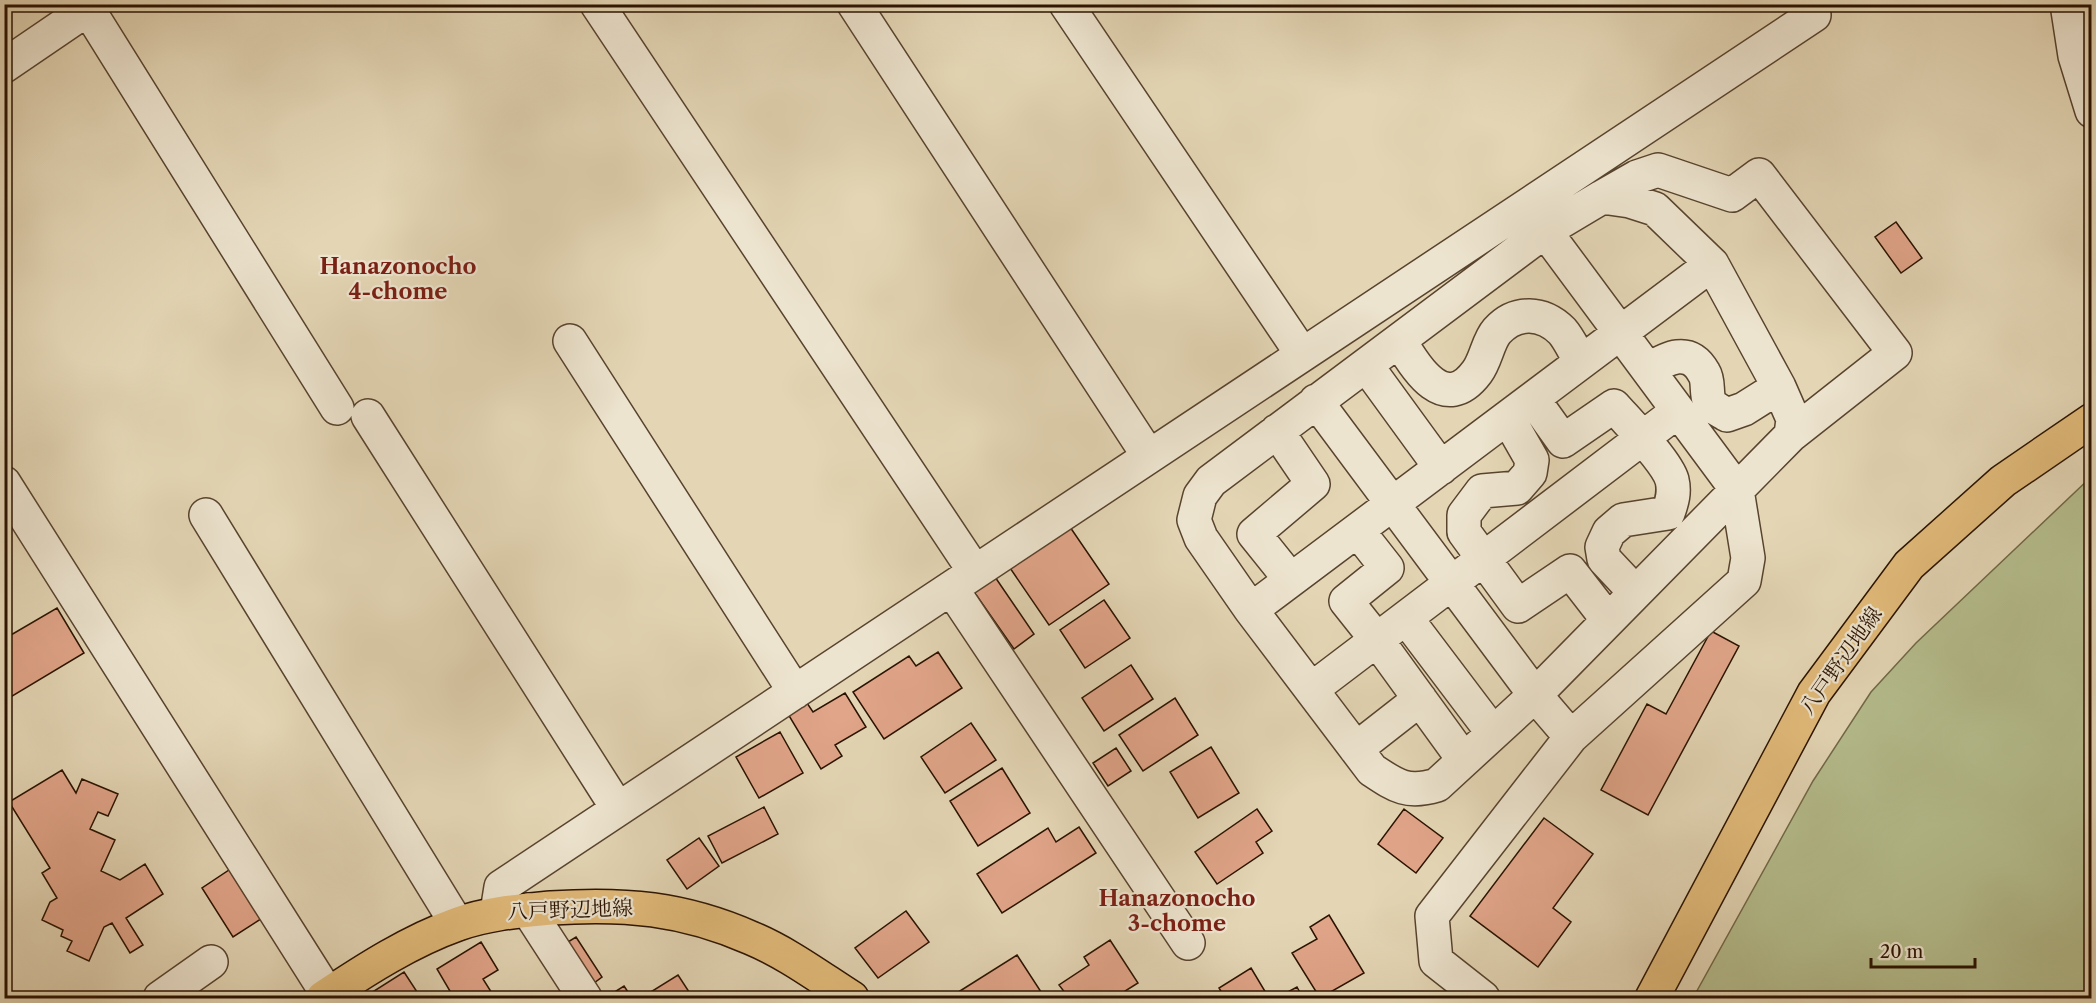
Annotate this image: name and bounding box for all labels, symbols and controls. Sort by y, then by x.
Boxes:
district label: Hanazonocho 4-chome [319,253,477,305]
street label: 八戸野辺地線 [1794,602,1887,719]
district label: Hanazonocho 3-chome [1098,885,1256,937]
street label: 八戸野辺地線 [507,895,633,924]
scale bar [1871,931,1974,969]
text: 20 m [1880,941,1924,963]

